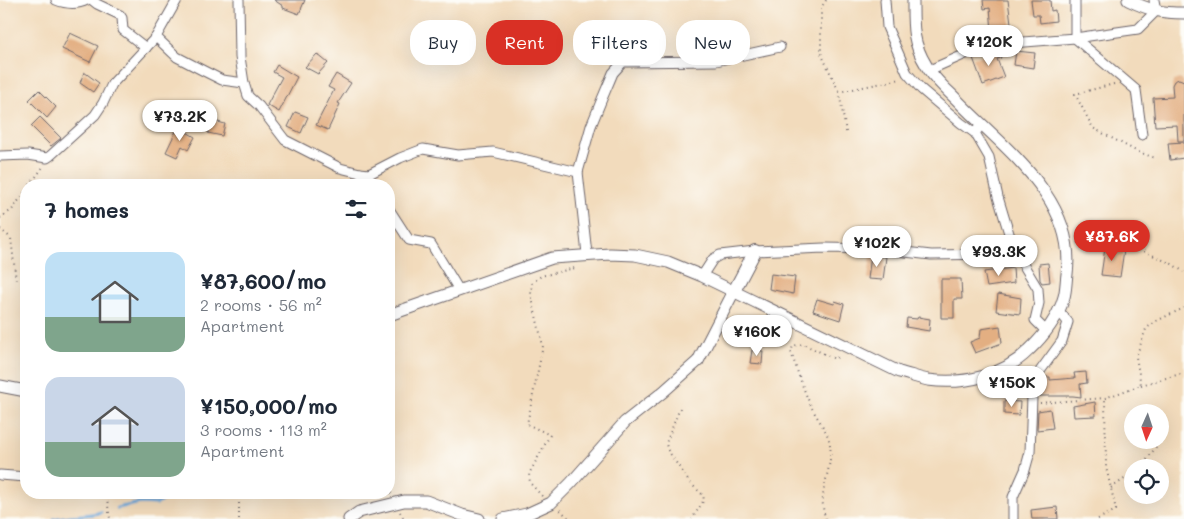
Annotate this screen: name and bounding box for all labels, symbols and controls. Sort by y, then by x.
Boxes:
chip: Buy [410,20,476,65]
chip: Rent [486,20,563,65]
chip: Filters [573,20,666,65]
chip: New [676,20,750,65]
pin: ¥120K [954,24,1024,67]
text: ¥120K [965,30,1013,51]
pin: ¥73.2K [139,100,221,142]
text: ¥73.2K [153,105,207,126]
icon: filters [342,195,370,223]
text: 7 homes [45,196,129,223]
pin: ¥87.6K [1071,220,1153,262]
text: ¥87.6K [1085,225,1139,246]
pin: ¥102K [842,226,912,268]
text: ¥102K [853,231,901,252]
pin: ¥93.3K [958,234,1040,277]
text: ¥93.3K [972,240,1026,261]
text: ¥87,600/mo [200,267,326,294]
icon: home [85,272,145,332]
text: 2 rooms · 56 m² [200,294,322,315]
pin: ¥160K [722,314,792,357]
text: Apartment [200,315,285,336]
text: ¥160K [733,320,781,341]
pin: ¥150K [977,366,1047,408]
text: ¥150K [988,371,1036,392]
text: ¥150,000/mo [200,392,337,419]
icon: home [85,397,145,457]
north arrow [1124,404,1169,449]
map controls [1124,404,1169,504]
text: 3 rooms · 113 m² [200,419,327,440]
text: Apartment [200,440,285,461]
button: locate [1124,459,1169,504]

